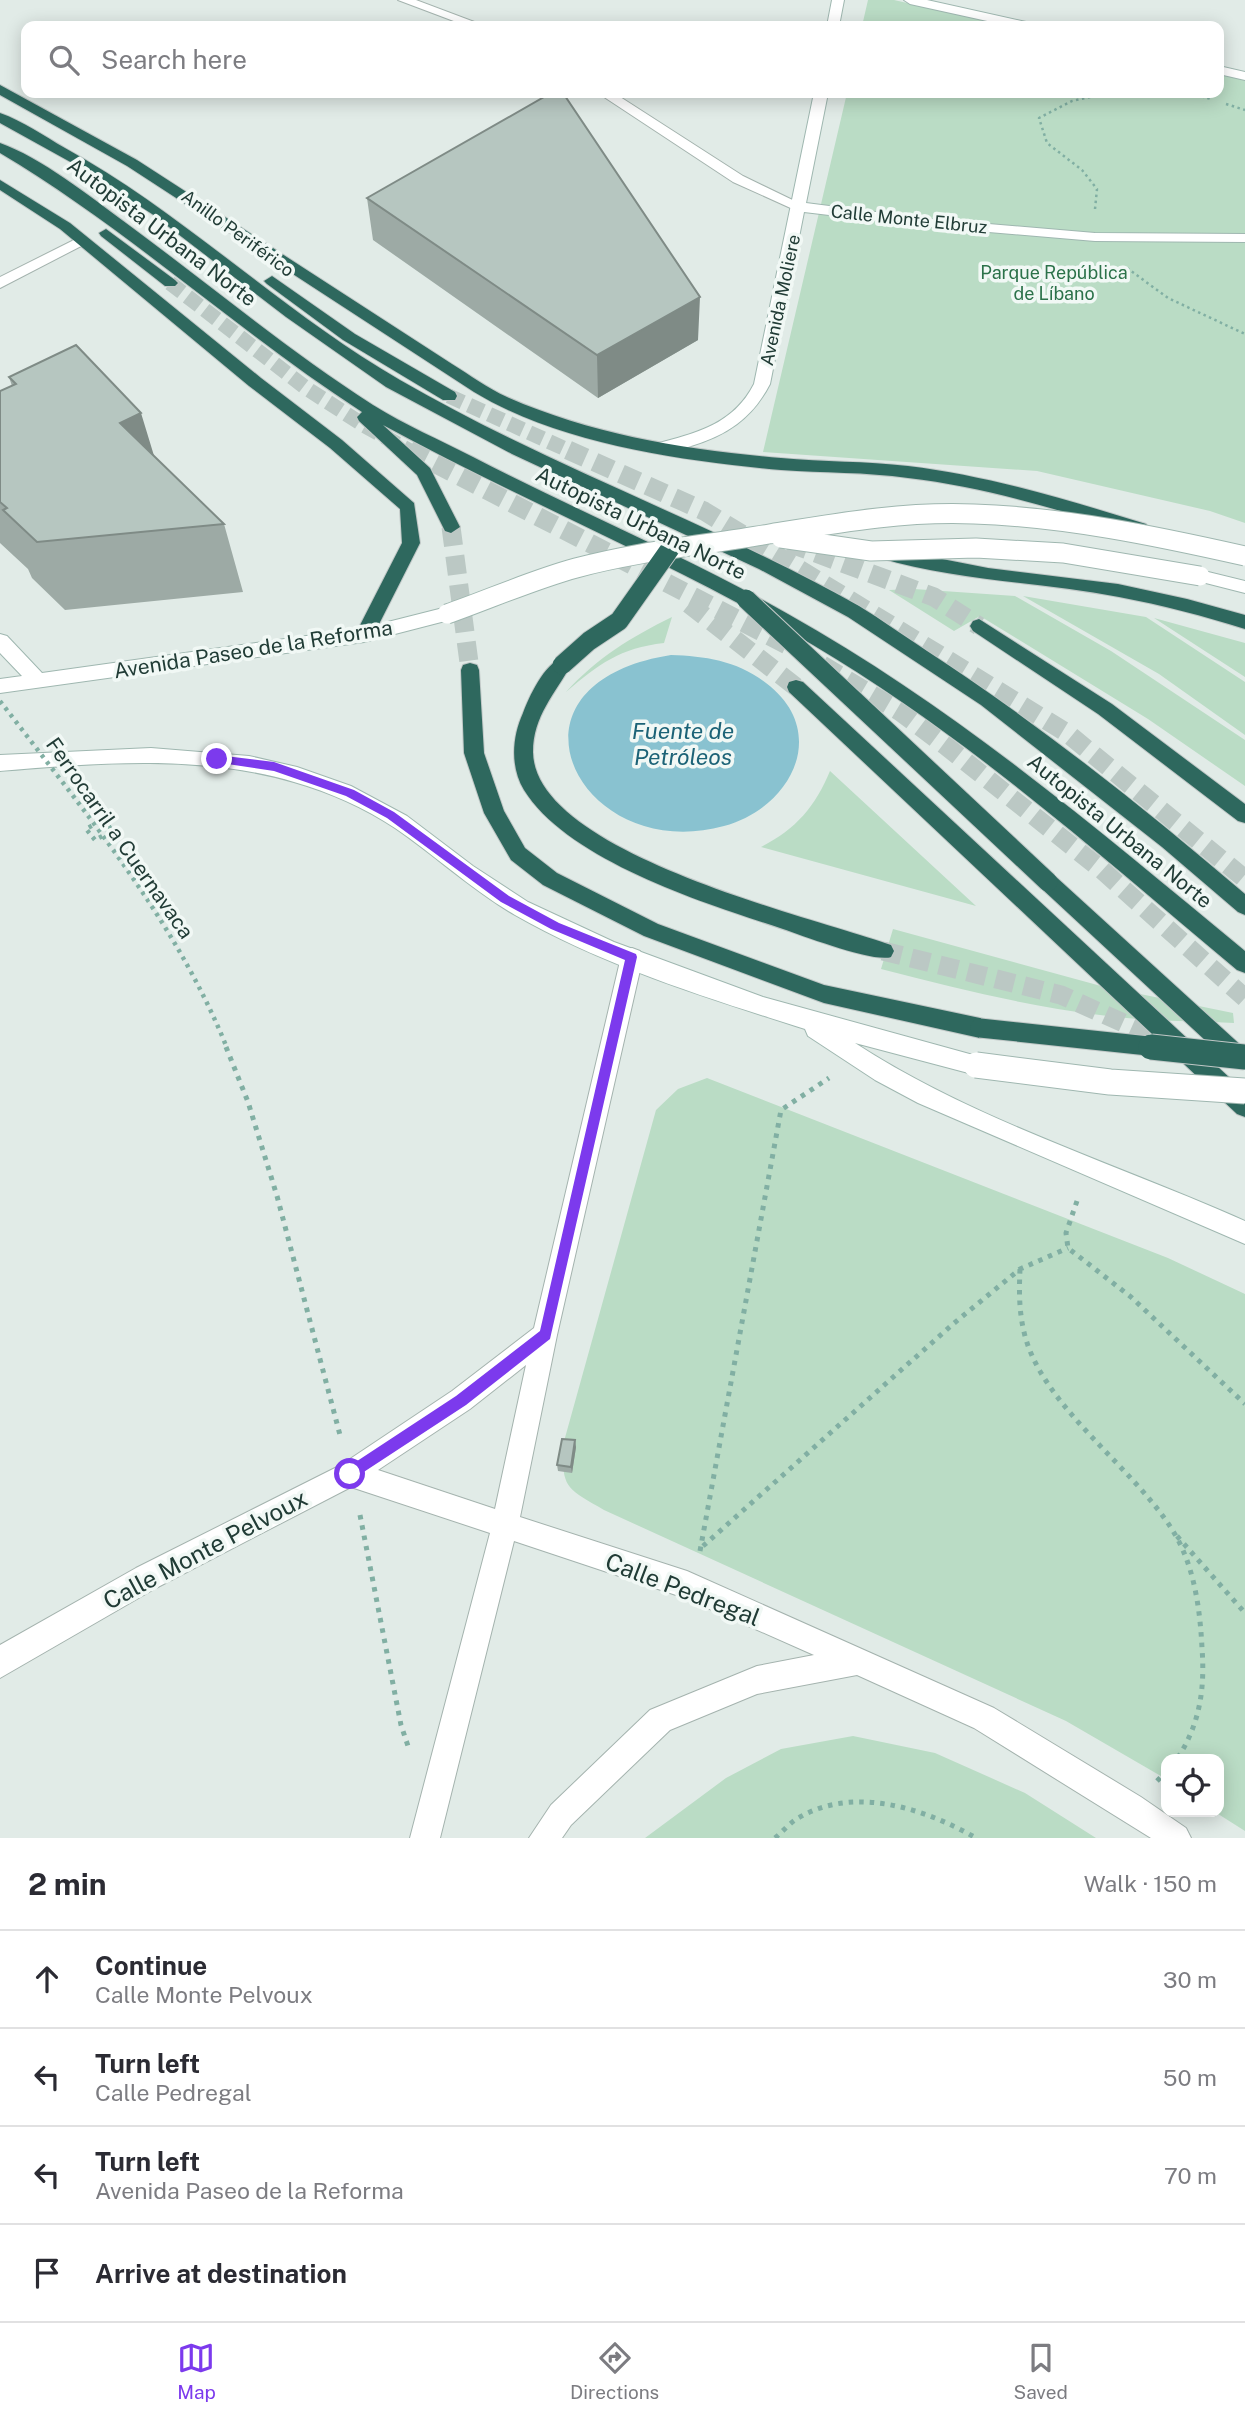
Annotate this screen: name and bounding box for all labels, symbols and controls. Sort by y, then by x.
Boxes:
search box [21,21,1224,98]
icon: search [45,41,83,79]
text: Search here [101,44,247,75]
street label: Autopista Urbana Norte [62,153,262,311]
street label: Anillo Periférico [178,185,298,281]
street label: Calle Monte Elbruz [830,200,988,238]
street label: Avenida Moliere [756,232,804,368]
park label: Parque República de Líbano [980,262,1128,304]
street label: Autopista Urbana Norte [532,461,750,585]
street label: Avenida Paseo de la Reforma [112,615,394,683]
water label: Fuente de Petróleos [632,717,734,770]
street label: Ferrocarril a Cuernavaca [41,733,199,943]
route end [201,743,232,774]
street label: Autopista Urbana Norte [1023,749,1217,913]
route start [334,1458,365,1489]
street label: Calle Monte Pelvoux [98,1483,312,1615]
street label: Calle Pedregal [602,1547,764,1631]
map controls [1161,1754,1224,1817]
button: locate [1161,1754,1224,1817]
text: 2 min [28,1866,107,1902]
text: Walk · 150 m [1084,1870,1217,1897]
text: Continue [95,1950,207,1981]
icon: ahead [28,1960,66,1998]
text: 30 m [1163,1966,1217,1993]
text: Calle Monte Pelvoux [95,1981,313,2008]
text: Turn left [95,2048,200,2079]
icon: left [28,2058,66,2096]
text: 50 m [1163,2064,1217,2091]
text: Calle Pedregal [95,2079,252,2106]
text: Turn left [95,2146,200,2177]
icon: left [28,2156,66,2194]
text: 70 m [1164,2162,1217,2189]
text: Avenida Paseo de la Reforma [95,2177,404,2204]
icon: arrive [28,2254,66,2292]
text: Arrive at destination [95,2258,347,2289]
tab: Map [177,2339,216,2403]
tab: Directions [570,2339,659,2403]
tab: Saved [1014,2339,1068,2403]

